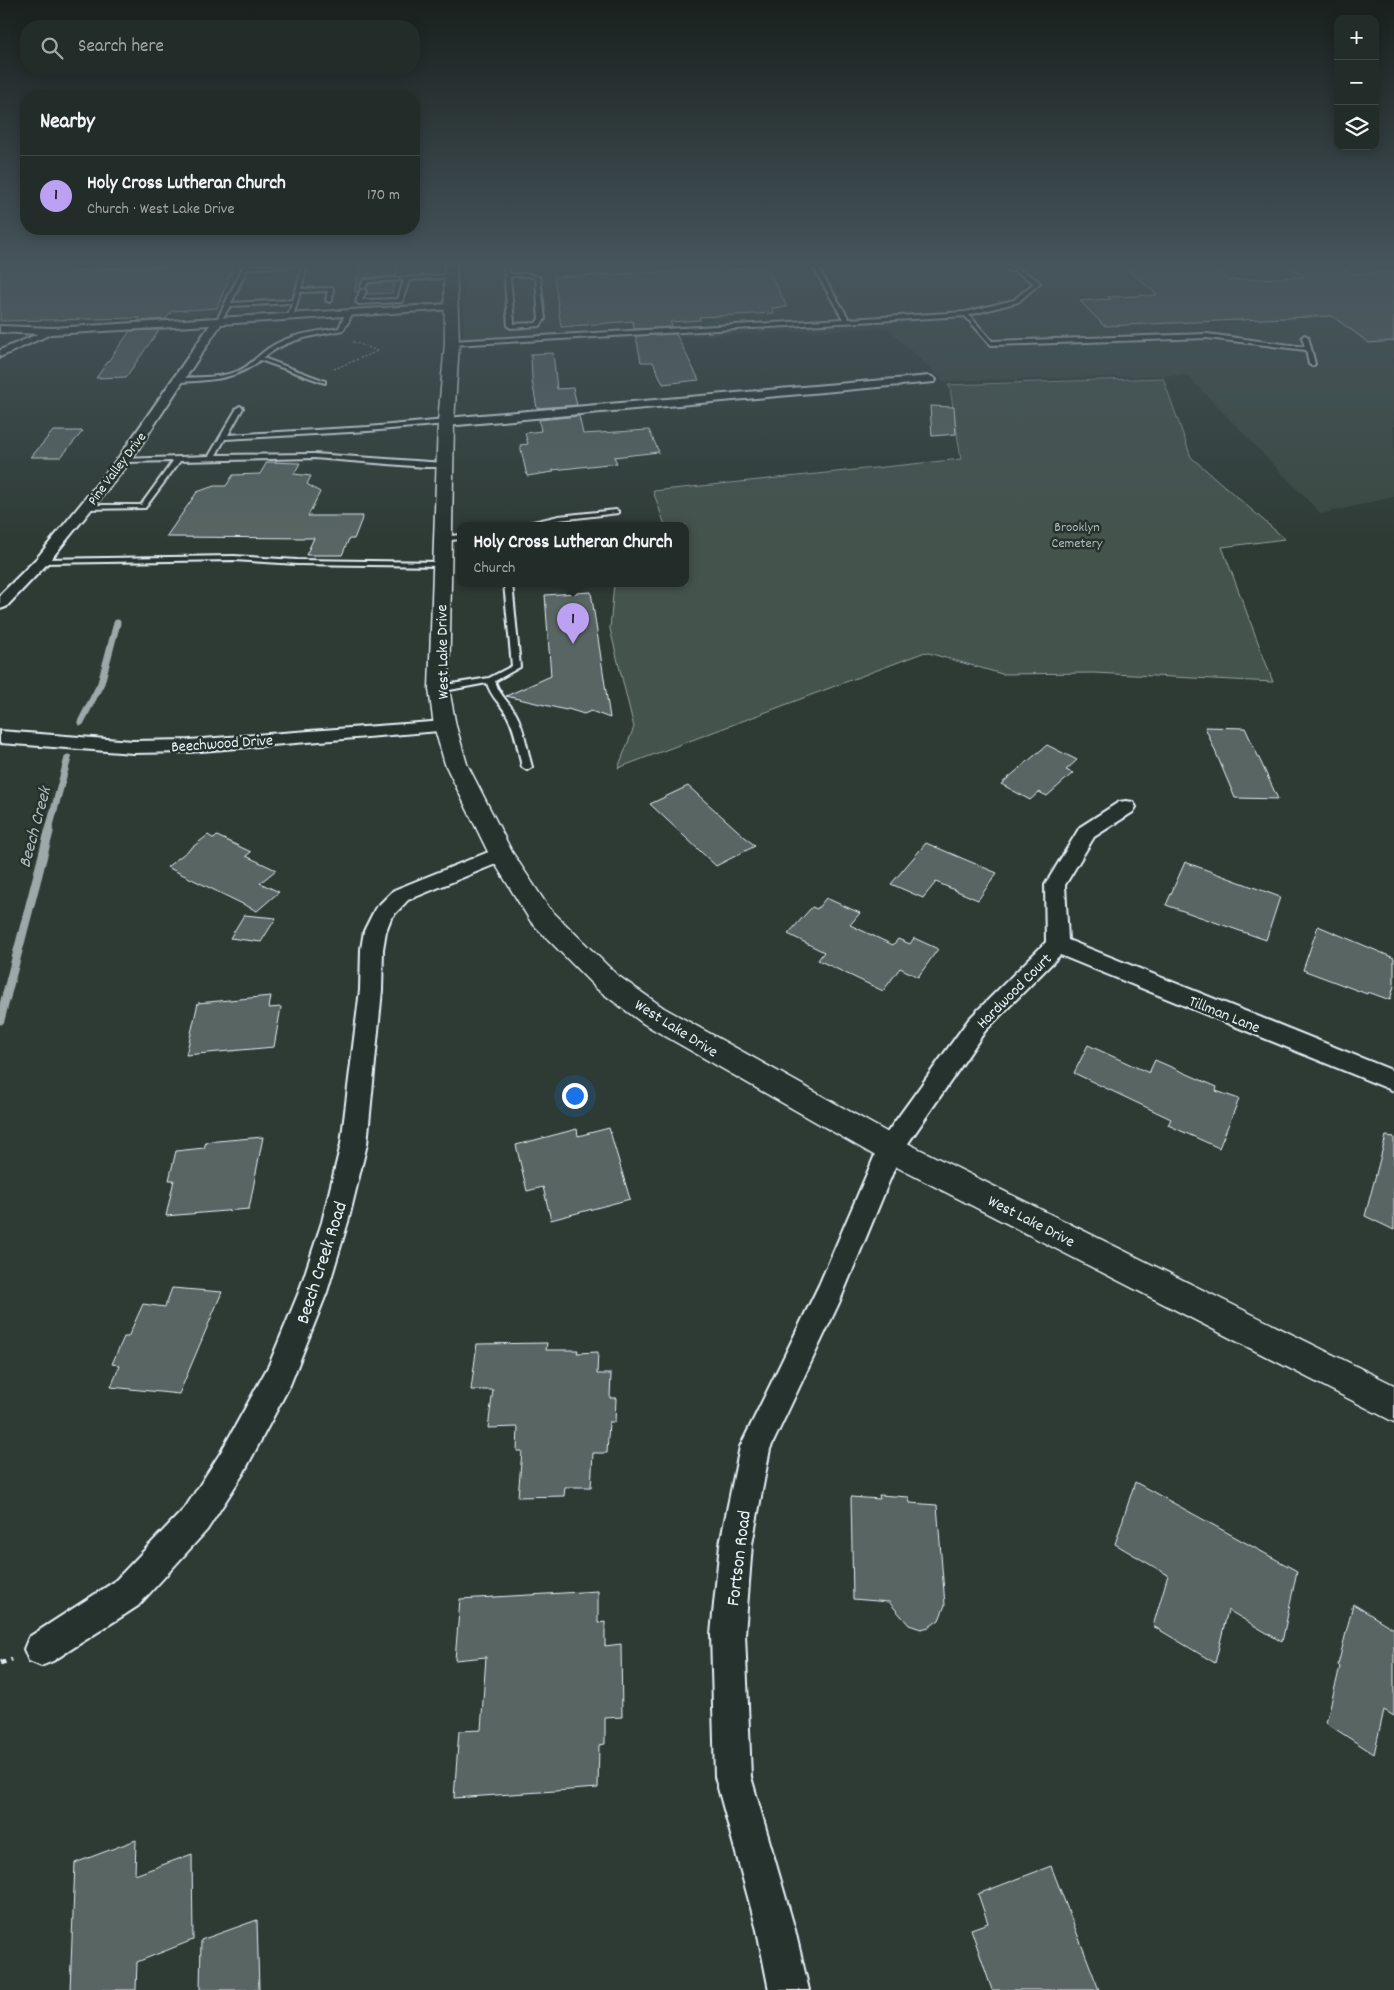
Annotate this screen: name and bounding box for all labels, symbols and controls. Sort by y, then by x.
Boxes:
map controls [1334,15,1379,150]
button: + [1334,15,1379,60]
search box [20,20,420,75]
icon: search [38,34,66,62]
text: Search here [78,34,164,61]
button: − [1334,60,1379,105]
button: layers [1334,105,1379,150]
text: Nearby [40,108,95,138]
text: Holy Cross Lutheran Church [87,171,286,198]
text: 1 [54,184,58,207]
text: 170 m [367,184,400,207]
text: Church · West Lake Drive [87,198,235,221]
street label: Pine Valley Drive [84,429,152,510]
park label: Brooklyn Cemetery [1051,518,1103,554]
popup [457,522,689,587]
text: Holy Cross Lutheran Church [474,530,672,557]
text: Church [474,557,515,580]
pin: 1 [557,603,589,644]
street label: West Lake Drive [431,604,456,699]
street label: Beechwood Drive [171,729,274,760]
water label: Beech Creek [14,783,60,871]
street label: Hardwood Court [972,949,1058,1035]
street label: Tillman Lane [1185,991,1263,1040]
street label: West Lake Drive [629,994,722,1064]
your location [562,1083,588,1109]
street label: West Lake Drive [983,1190,1078,1254]
street label: Beech Creek Road [291,1198,356,1328]
street label: Fortson Road [721,1509,760,1608]

